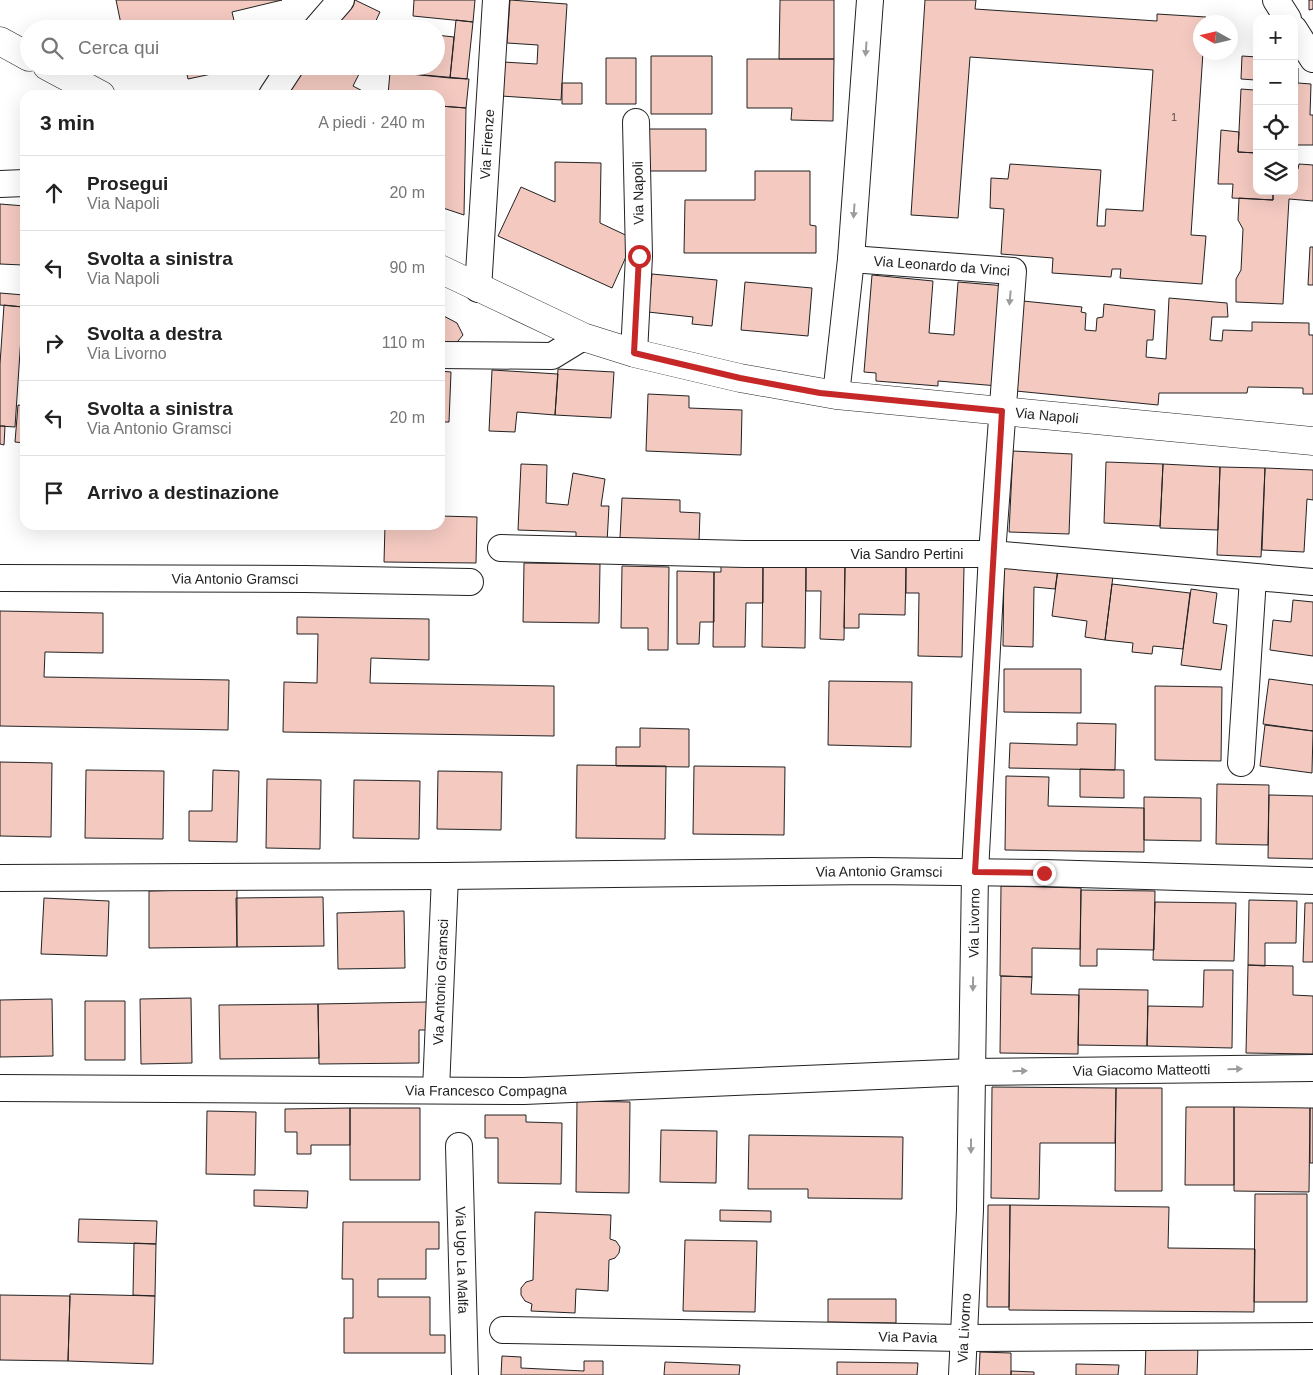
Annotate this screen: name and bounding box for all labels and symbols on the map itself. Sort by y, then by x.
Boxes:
north arrow [1193,15,1238,60]
one-way arrow [862,41,870,57]
street label: Via Firenze [477,108,497,180]
house number: 1 [1171,111,1177,123]
street label: Via Napoli [629,161,647,225]
one-way arrow [850,203,858,219]
route start [628,245,651,268]
street label: Via Leonardo da Vinci [873,253,1010,279]
one-way arrow [1006,290,1014,306]
street label: Via Napoli [1014,404,1079,426]
street label: Via Sandro Pertini [851,546,963,562]
street label: Via Antonio Gramsci [172,571,298,587]
route end [1033,862,1056,885]
street label: Via Antonio Gramsci [816,863,942,880]
street label: Via Livorno [965,888,983,958]
street label: Via Antonio Gramsci [430,918,451,1046]
one-way arrow [969,976,977,992]
street label: Via Giacomo Matteotti [1073,1061,1210,1079]
one-way arrow [1227,1065,1243,1073]
one-way arrow [1012,1067,1028,1075]
street label: Via Francesco Compagna [405,1081,567,1099]
one-way arrow [967,1139,975,1155]
street label: Via Ugo La Malfa [453,1206,471,1314]
street label: Via Livorno [954,1293,974,1363]
street label: Via Pavia [878,1329,938,1346]

